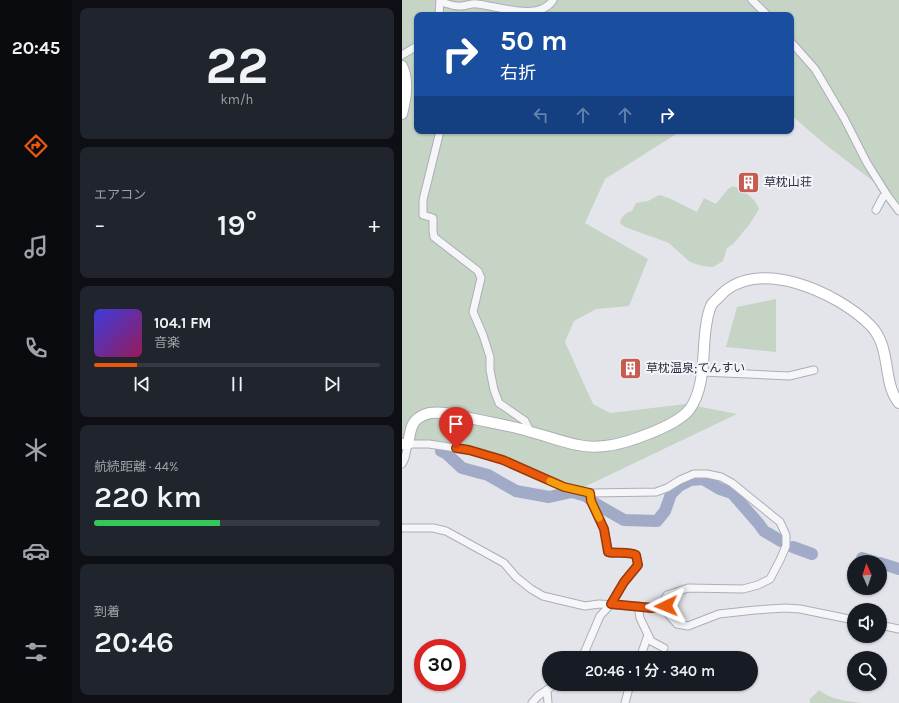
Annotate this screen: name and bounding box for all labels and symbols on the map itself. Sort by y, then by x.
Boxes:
building icon: 草枕山荘 [736,169,762,195]
place label: 草枕山荘 [764,175,812,189]
building icon: 草枕温泉;てんすい [618,355,644,381]
place label: 草枕温泉;てんすい [646,361,745,375]
pin [439,407,473,448]
north arrow [847,555,887,595]
position arrow [645,585,687,627]
speed limit sign: 30 [414,639,466,691]

